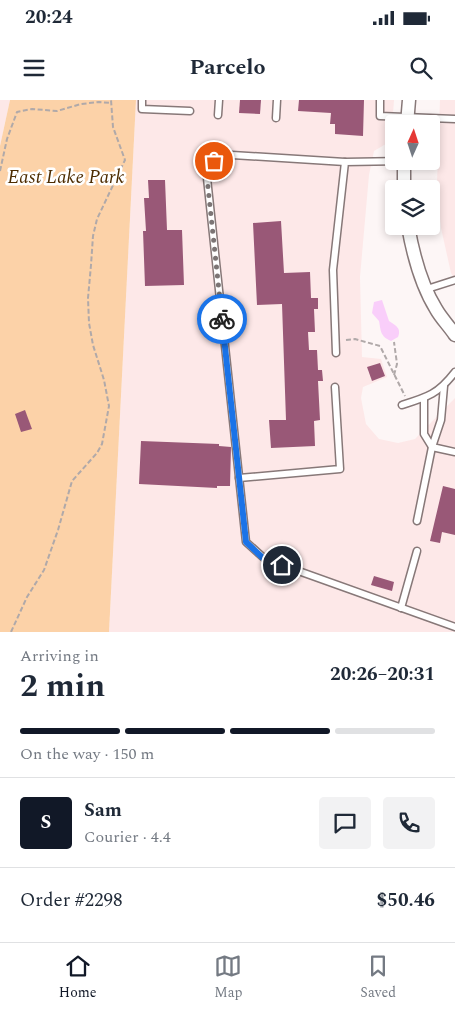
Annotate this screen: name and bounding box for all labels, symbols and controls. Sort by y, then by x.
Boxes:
text: 20:24 [25,3,73,32]
text: Parcelo [189,51,266,84]
icon: menu [20,54,48,82]
icon: search [407,54,435,82]
north arrow [385,115,440,170]
map controls [385,115,440,235]
pin [193,140,235,182]
icon: bag [200,147,228,175]
park label: East Lake Park [8,163,125,192]
button: layers [385,180,440,235]
courier [197,294,247,344]
icon: bike [208,305,236,333]
pin [261,544,303,586]
icon: home [268,551,296,579]
text: Arriving in [20,644,99,668]
text: 20:26–20:31 [330,660,435,689]
text: 2 min [20,662,105,711]
text: On the way · 150 m [20,742,154,766]
text: Sam [84,796,122,825]
button: chat [319,797,371,849]
button: phone [383,797,435,849]
text: S [41,808,51,837]
text: Courier · 4.4 [84,825,171,849]
text: Order #2298 [20,886,123,915]
text: $50.46 [377,886,435,915]
tab: Home [59,952,97,1003]
tab: Map [214,952,243,1003]
tab: Saved [360,952,396,1003]

